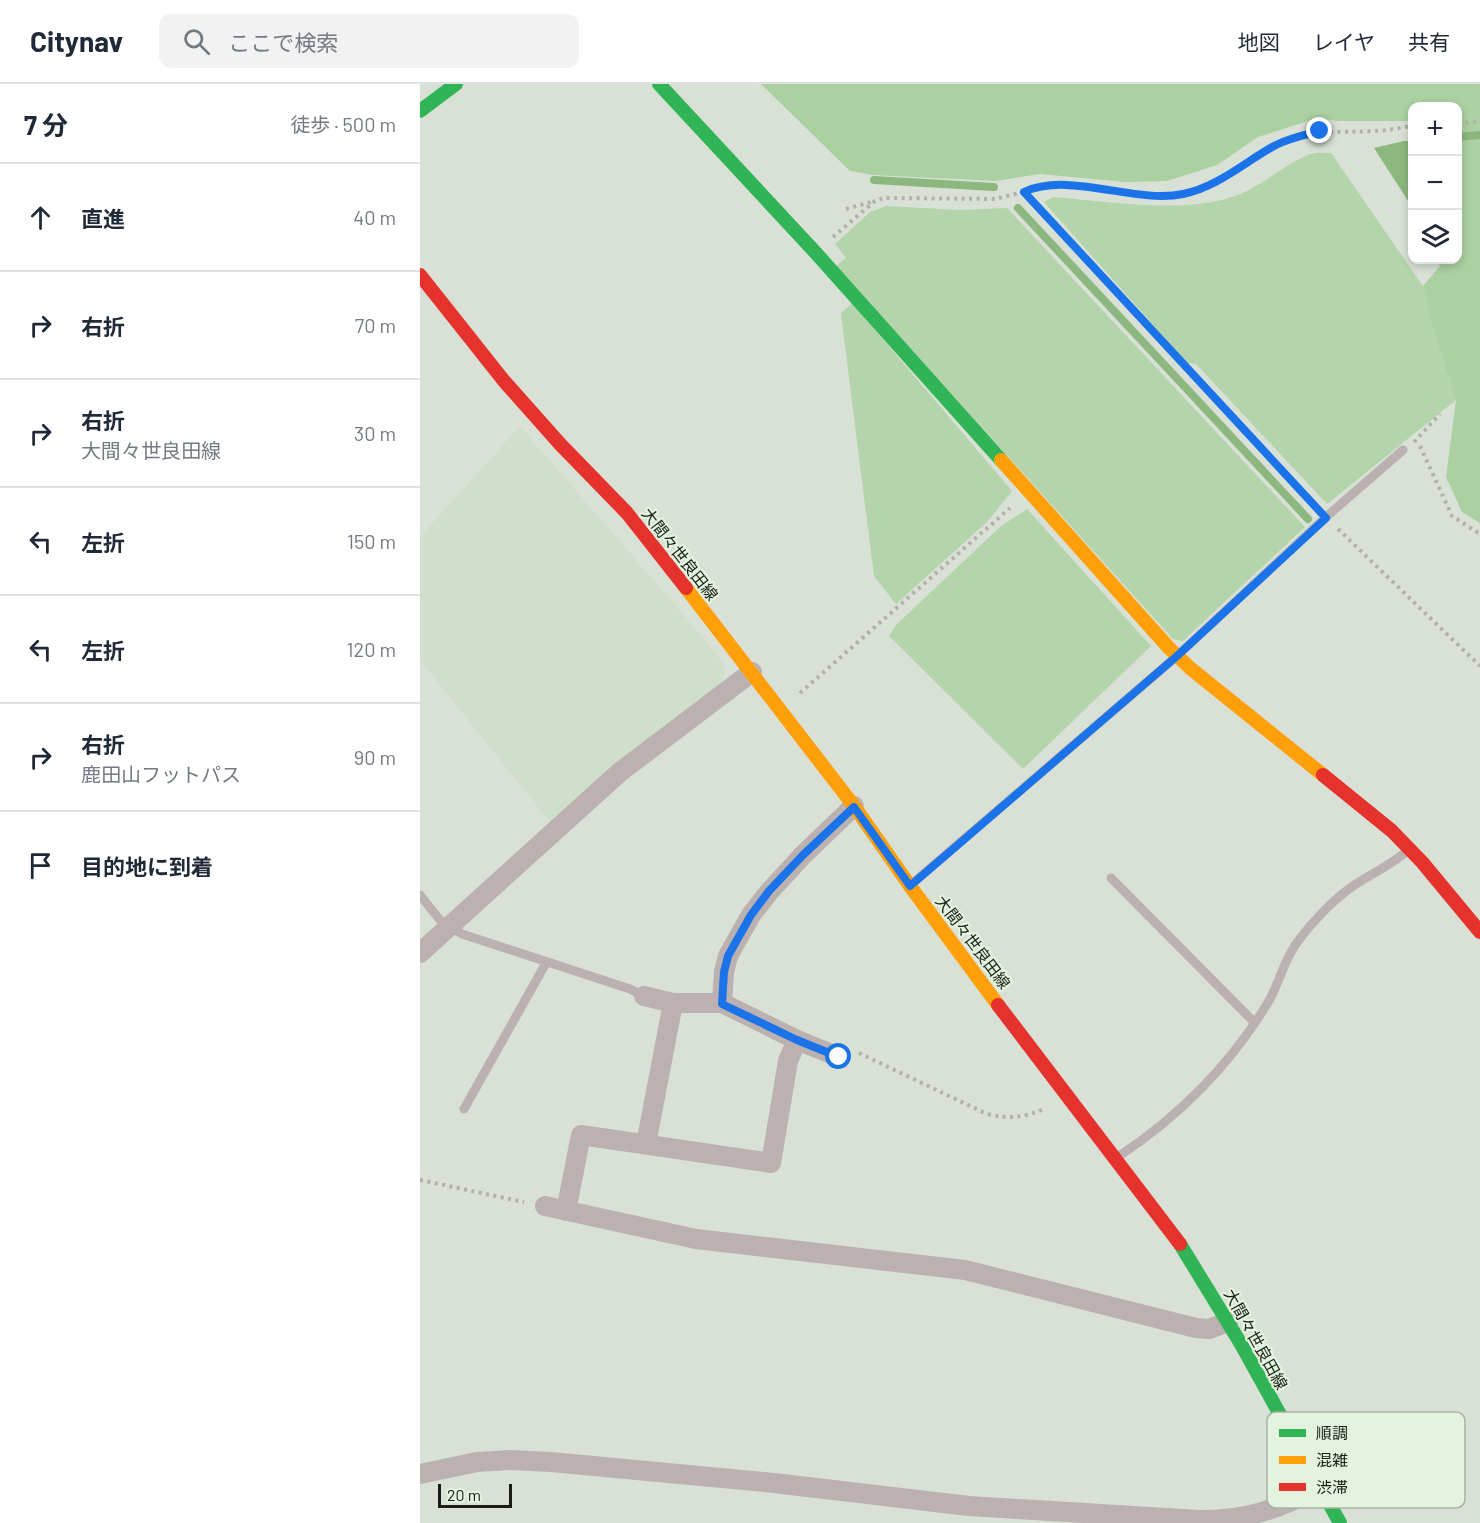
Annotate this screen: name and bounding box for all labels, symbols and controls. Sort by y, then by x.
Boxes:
search box [159,14,579,68]
text: Citynav [30,24,123,58]
icon: search [180,25,213,58]
text: ここで検索 [228,29,338,55]
text: 地図 [1238,29,1280,54]
text: レイヤ [1313,29,1375,54]
text: 共有 [1408,29,1450,54]
map controls [1408,102,1462,264]
button: + [1408,102,1462,156]
text: 7 分 [24,109,68,140]
text: 徒歩 · 500 m [290,112,396,136]
route end [1306,117,1332,143]
button: − [1408,156,1462,210]
icon: ahead [24,201,57,234]
text: 直進 [81,205,125,231]
text: 40 m [353,205,396,229]
button: layers [1408,210,1462,264]
icon: right [24,309,57,342]
text: 右折 [81,313,125,339]
text: 70 m [355,313,396,337]
text: 右折 [81,407,125,433]
icon: right [24,417,57,450]
text: 30 m [354,421,396,445]
text: 大間々世良田線 [81,438,221,462]
street label: 大間々世良田線 [638,504,722,604]
icon: left [24,525,57,558]
text: 左折 [81,529,125,555]
text: 150 m [347,529,396,553]
icon: left [24,633,57,666]
text: 左折 [81,637,125,663]
text: 120 m [346,637,396,661]
text: 右折 [81,731,125,757]
icon: right [24,741,57,774]
text: 90 m [354,745,396,769]
text: 鹿田山フットパス [81,762,241,786]
icon: arrive [24,849,57,882]
text: 目的地に到着 [81,853,213,879]
street label: 大間々世良田線 [932,891,1015,992]
route start [825,1043,851,1069]
street label: 大間々世良田線 [1221,1285,1292,1392]
legend [1267,1412,1465,1508]
text: 順調 [1316,1423,1348,1442]
text: 混雑 [1316,1450,1348,1469]
text: 渋滞 [1316,1477,1348,1496]
scale bar [438,1481,512,1508]
text: 20 m [447,1485,481,1504]

